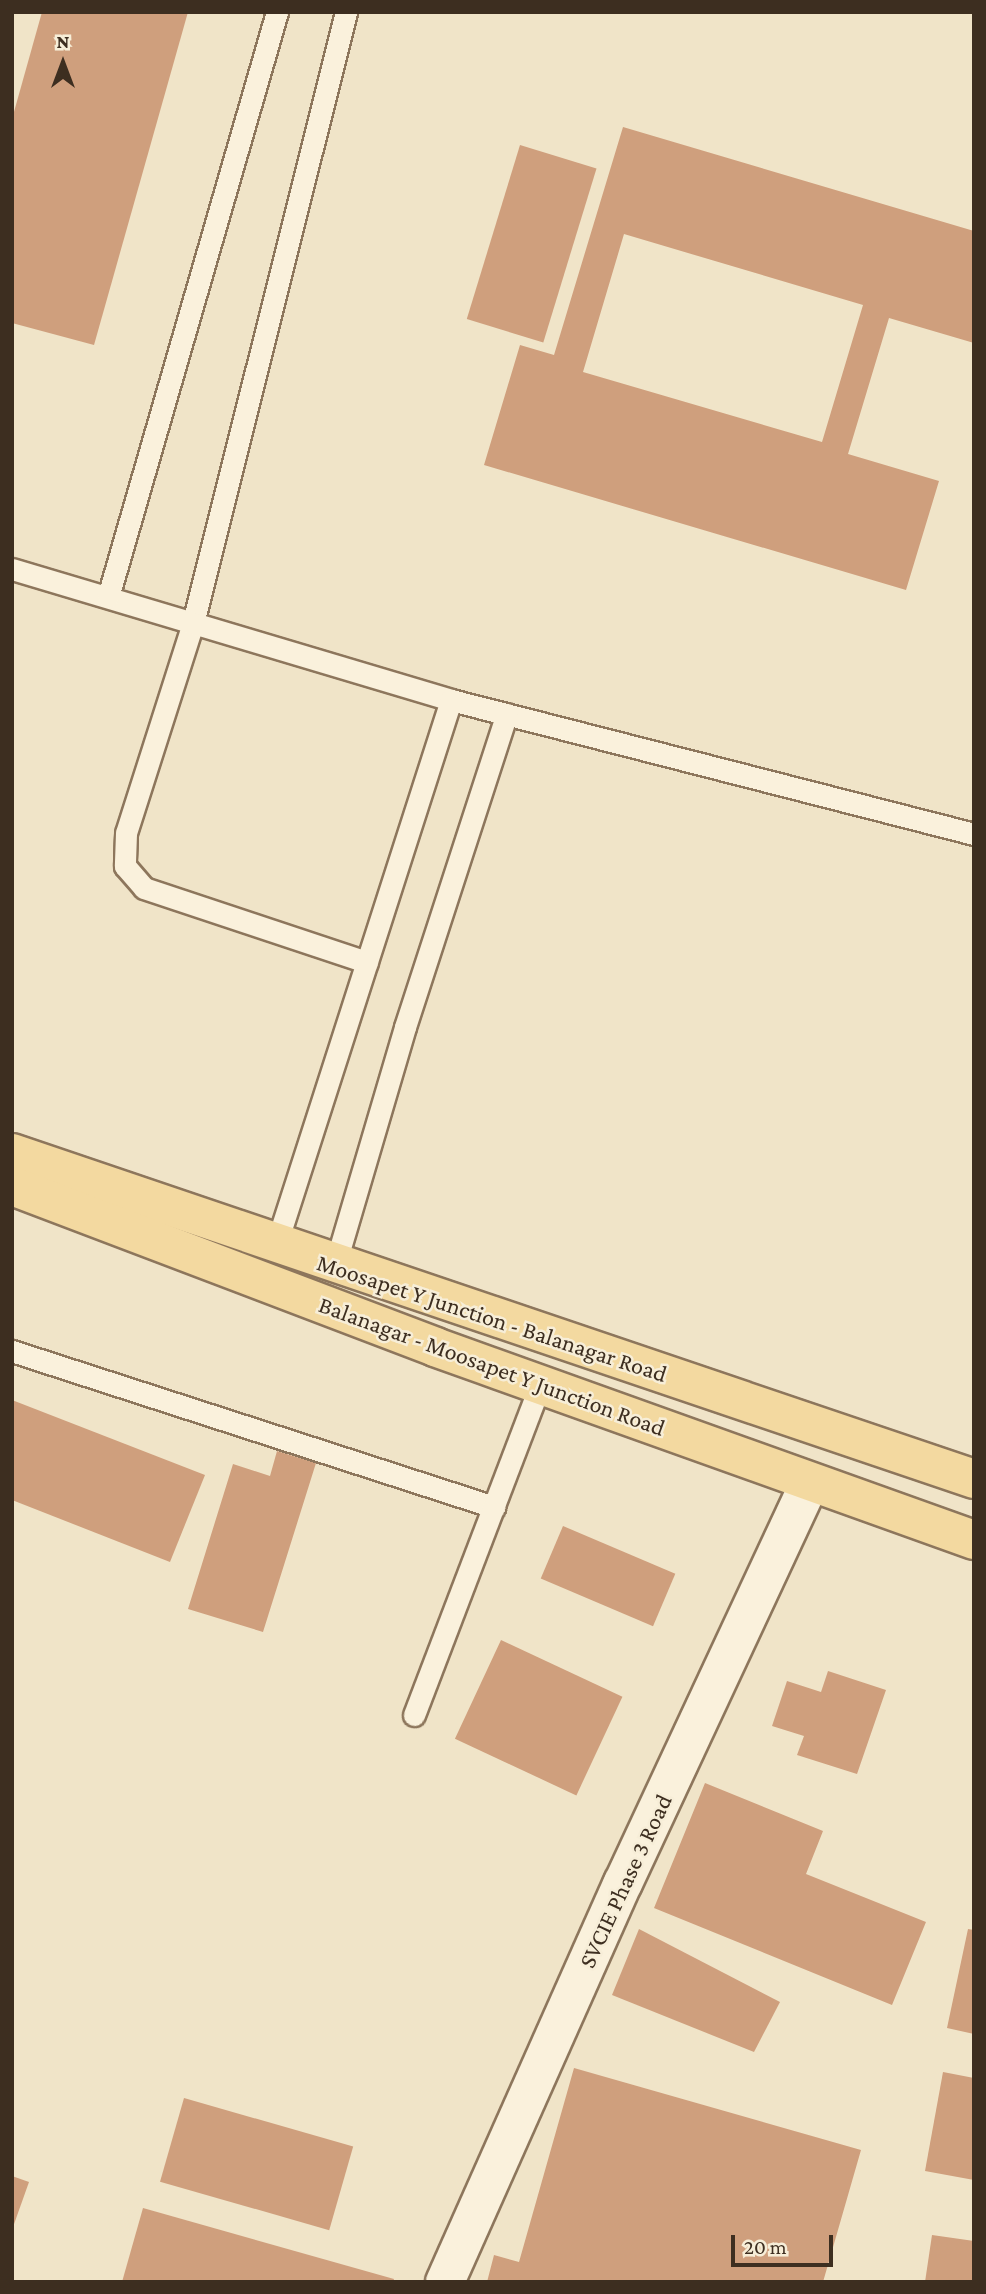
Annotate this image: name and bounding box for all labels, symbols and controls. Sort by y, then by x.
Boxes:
north arrow [28,28,98,98]
text: N [57,31,69,52]
street label: Moosapet Y Junction - Balanagar Road [313,1248,671,1388]
street label: Balanagar - Moosapet Y Junction Road [315,1290,669,1442]
street label: SVCIE Phase 3 Road [572,1790,678,1972]
scale bar [734,2220,836,2264]
text: 20 m [744,2235,787,2259]

